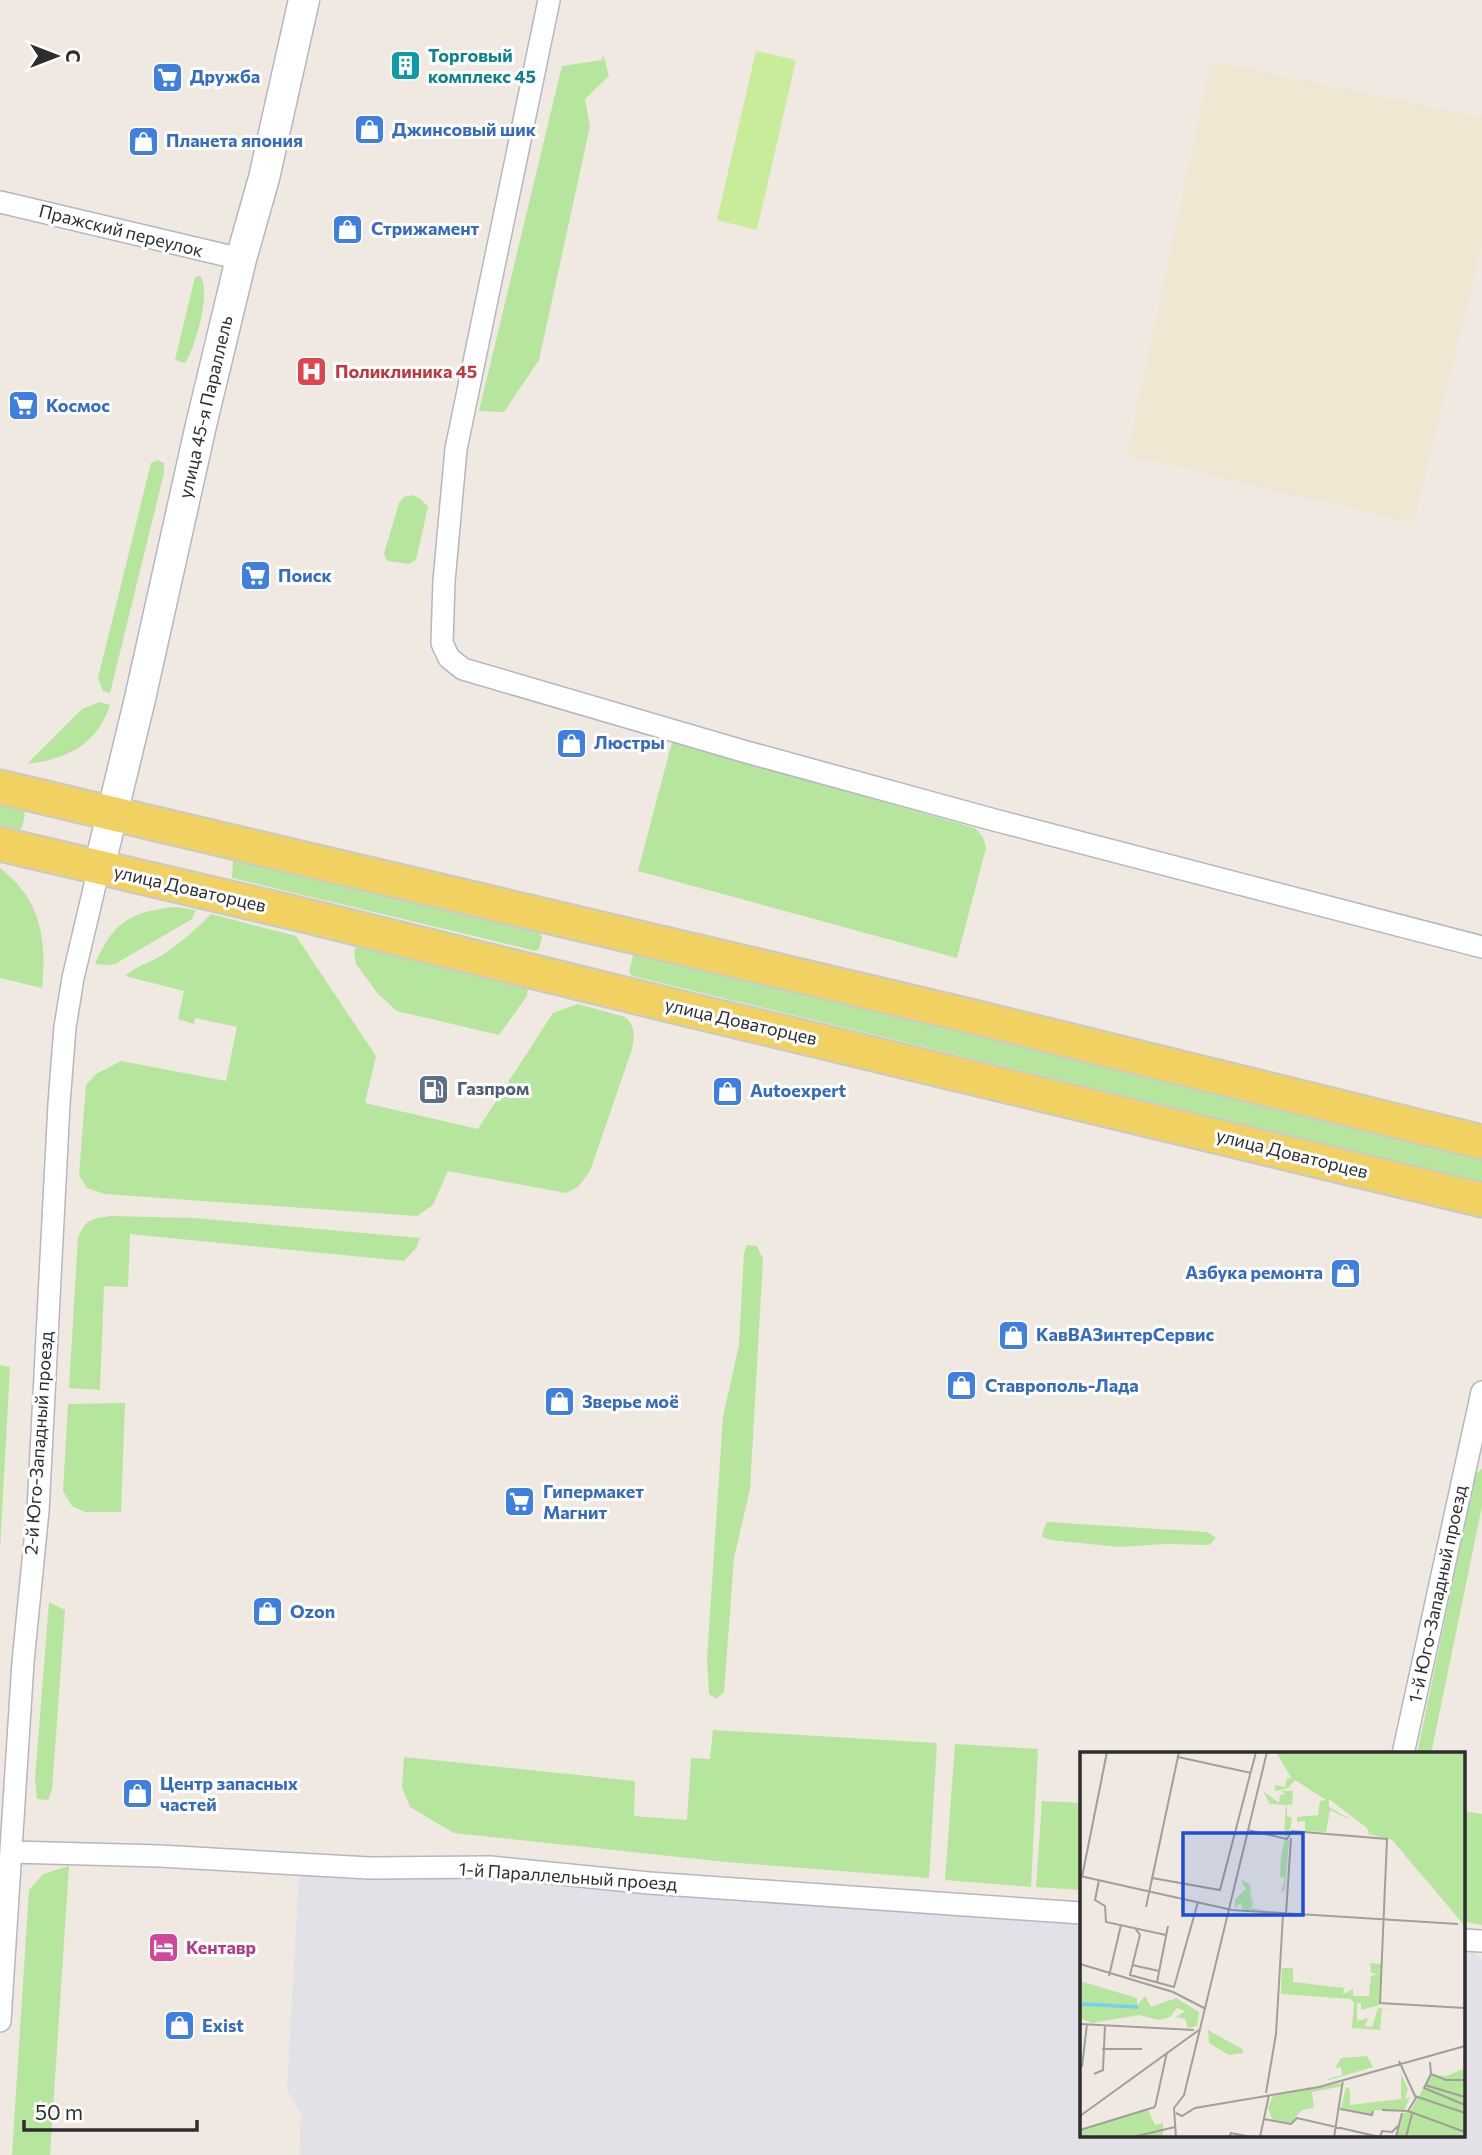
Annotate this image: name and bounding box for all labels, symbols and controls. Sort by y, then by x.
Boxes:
north arrow [21,21,91,91]
place label: Торговый комплекс 45 [428,44,536,87]
building icon: Торговый комплекс 45 [388,49,422,83]
text: С [62,50,85,63]
supermarket icon: Дружба [150,60,184,94]
place label: Дружба [190,65,260,87]
shop icon: Джинсовый шик [352,113,386,147]
place label: Джинсовый шик [392,118,537,140]
shop icon: Планета япония [126,124,160,158]
place label: Планета япония [166,129,303,151]
street label: Пражский переулок [37,199,206,261]
shop icon: Стрижамент [331,212,365,246]
place label: Стрижамент [371,217,480,239]
street label: улица 45-я Параллель [173,313,237,500]
hospital icon: Поликлиника 45 [295,355,329,389]
place label: Поликлиника 45 [335,360,477,382]
supermarket icon: Космос [6,389,40,423]
place label: Космос [46,394,110,416]
supermarket icon: Поиск [238,559,272,593]
place label: Поиск [278,564,332,586]
shop icon: Люстры [554,726,588,760]
place label: Люстры [594,731,665,753]
street label: улица Доваторцев [112,860,268,916]
street label: улица Доваторцев [663,993,819,1049]
fuel station icon: Газпром [417,1072,451,1106]
shop icon: Autoexpert [710,1074,744,1108]
place label: Газпром [457,1077,529,1099]
place label: Autoexpert [750,1079,847,1101]
street label: улица Доваторцев [1214,1124,1370,1183]
shop icon: Азбука ремонта [1329,1256,1363,1290]
place label: Азбука ремонта [1185,1261,1323,1283]
shop icon: КавВАЗинтерСервис [996,1318,1030,1352]
place label: КавВАЗинтерСервис [1036,1323,1214,1345]
street label: 2-й Юго-Западный проезд [19,1330,57,1555]
shop icon: Ставрополь-Лада [945,1369,979,1403]
place label: Ставрополь-Лада [985,1374,1139,1396]
shop icon: Зверье моё [542,1385,576,1419]
place label: Зверье моё [582,1390,679,1412]
place label: Гипермакет Магнит [543,1480,644,1523]
street label: 1-й Юго-Западный проезд [1403,1483,1471,1705]
supermarket icon: Гипермакет Магнит [503,1485,537,1519]
shop icon: Ozon [250,1595,284,1629]
place label: Ozon [290,1600,335,1622]
inset map [1080,1752,1464,2138]
place label: Центр запасных частей [160,1772,298,1815]
shop icon: Центр запасных частей [120,1777,154,1811]
street label: 1-й Параллельный проезд [458,1857,679,1895]
hotel icon: Кентавр [146,1931,180,1965]
place label: Кентавр [186,1936,256,1958]
shop icon: Exist [162,2009,196,2043]
place label: Exist [202,2014,244,2036]
scale bar [24,2088,198,2132]
text: 50 m [35,2099,83,2124]

